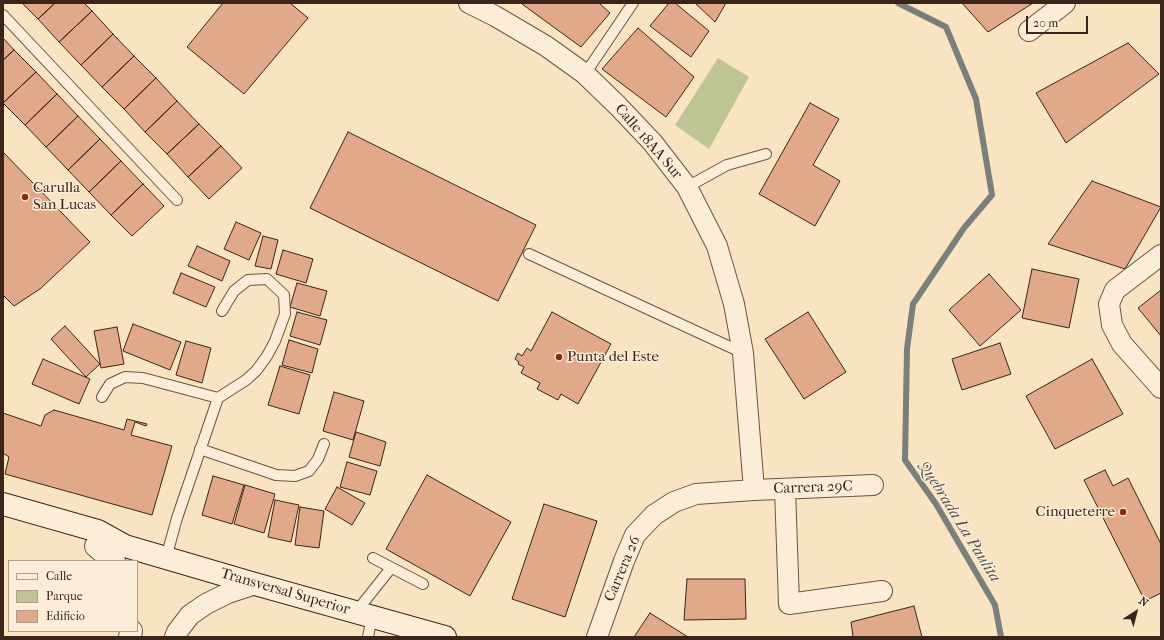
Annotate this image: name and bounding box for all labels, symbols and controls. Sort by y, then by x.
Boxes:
scale bar [1028,8,1090,34]
text: 20 m [1033,16,1058,30]
street label: Calle 18AA Sur [610,101,686,183]
place label: Carulla San Lucas [33,179,96,214]
marker: Carulla San Lucas [20,192,30,202]
place label: Punta del Este [567,348,659,366]
marker: Punta del Este [554,352,564,362]
water label: Quebrada La Paulita [914,458,1004,586]
street label: Carrera 29C [773,478,853,498]
place label: Cinqueterre [1035,503,1115,521]
marker: Cinqueterre [1118,507,1128,517]
street label: Carrera 26 [601,533,645,605]
legend [8,560,138,632]
street label: Transversal Superior [218,565,352,619]
text: Calle [46,569,72,583]
text: Parque [46,589,83,603]
north arrow [1116,592,1156,632]
text: N [1136,594,1151,610]
text: Edificio [46,609,85,623]

